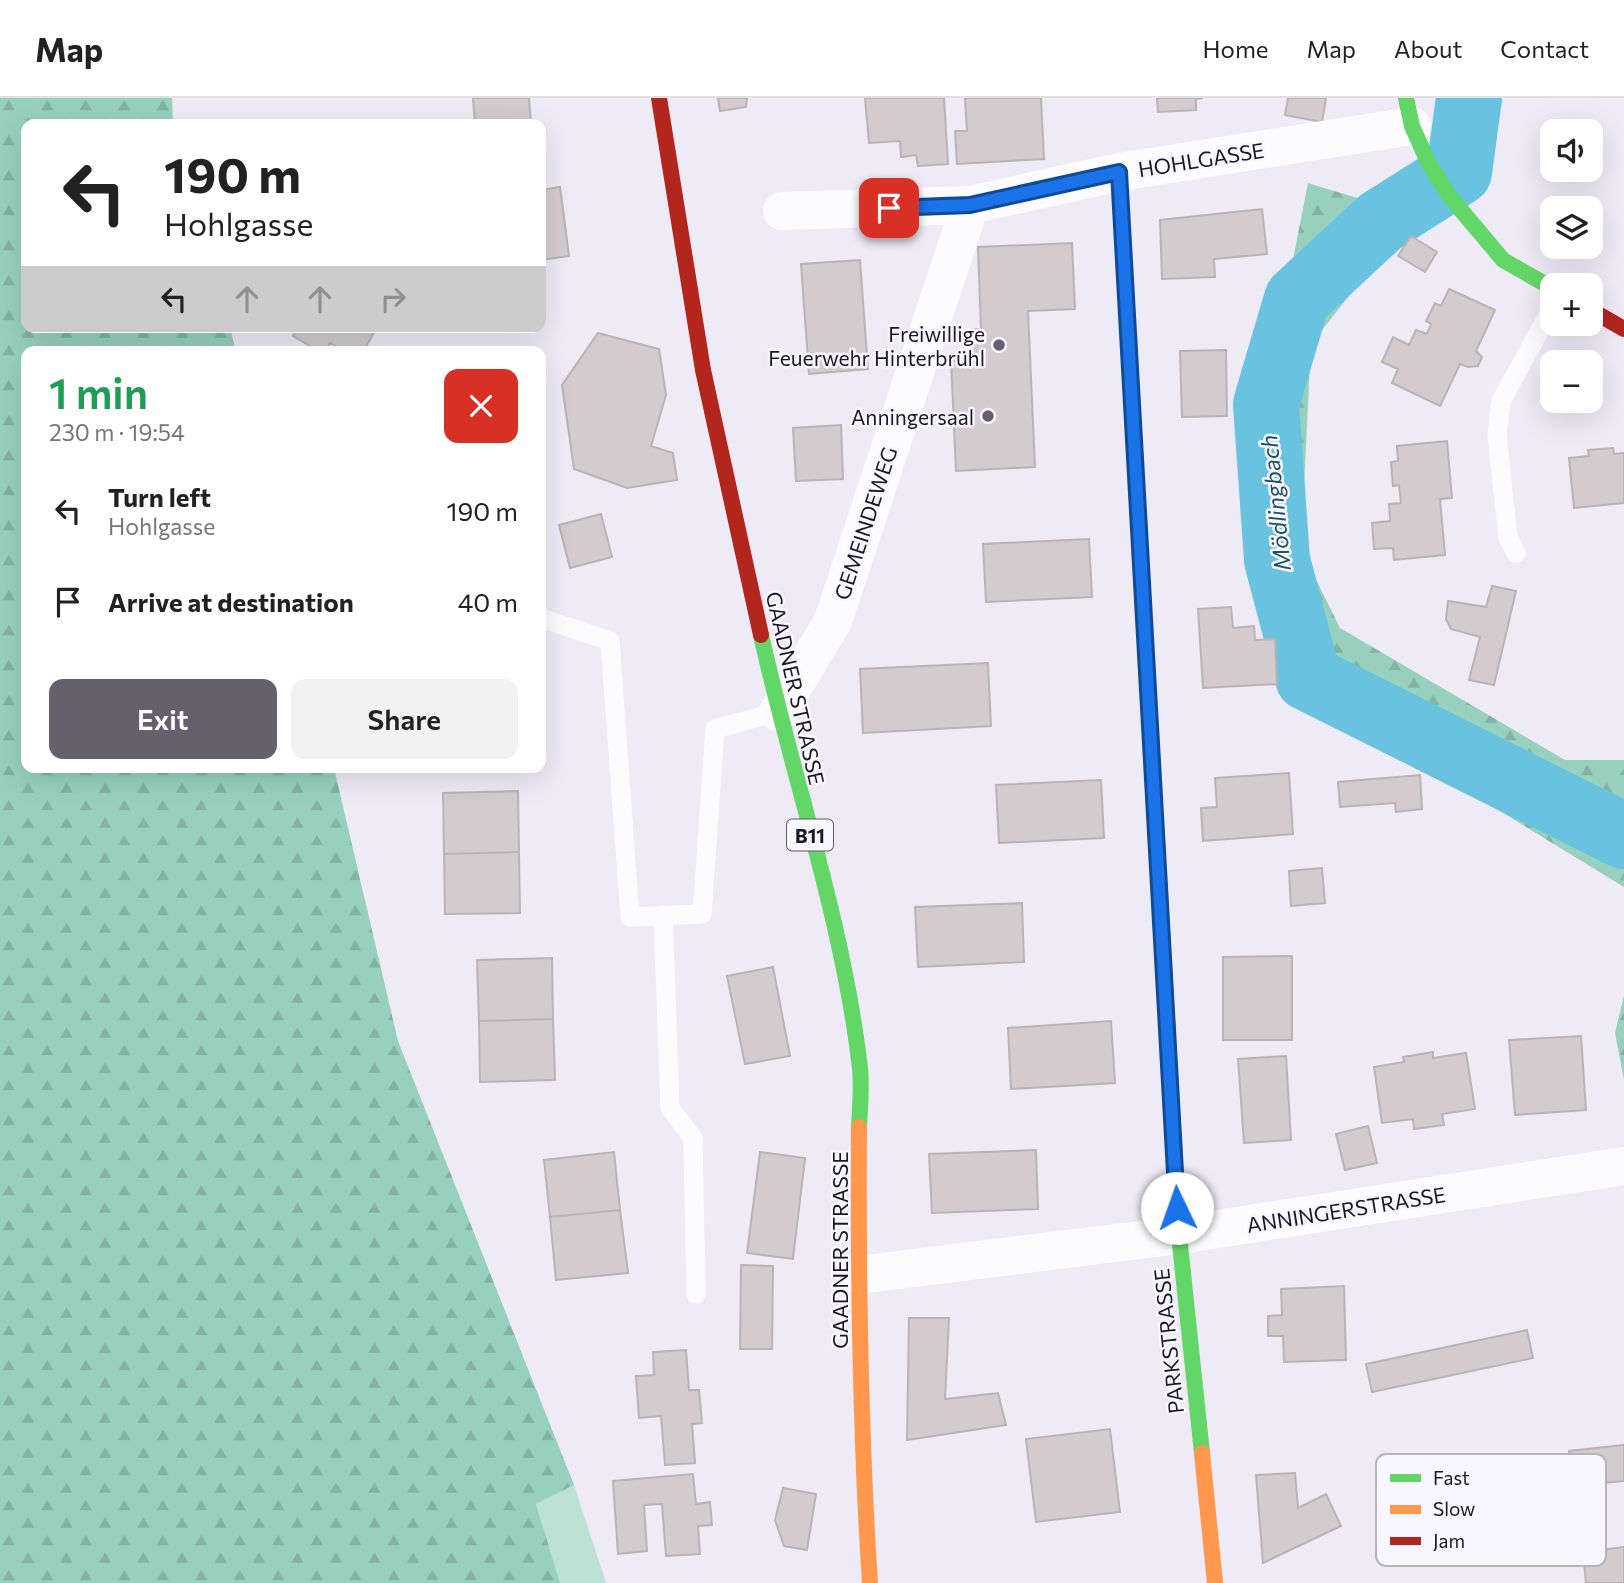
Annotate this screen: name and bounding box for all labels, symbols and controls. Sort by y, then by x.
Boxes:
text: Map [35,28,103,69]
text: Home [1203,34,1269,63]
text: Map [1307,34,1356,63]
text: About [1394,34,1462,63]
text: Contact [1500,34,1589,63]
map controls [1540,119,1603,413]
button: sound [1540,119,1603,182]
street label: HOHLGASSE [1136,137,1266,181]
text: 190 m [164,143,301,203]
icon: left [49,147,140,238]
pin [859,178,919,238]
icon: arrive [870,189,908,227]
button: layers [1540,196,1603,259]
text: Hohlgasse [164,203,313,243]
button: + [1540,273,1603,336]
icon: left [155,280,193,318]
icon: ahead [228,280,266,318]
icon: ahead [301,280,339,318]
icon: right [374,280,412,318]
place label: Freiwillige Feuerwehr Hinterbrühl [768,321,985,370]
marker: Freiwillige Feuerwehr Hinterbrühl [991,337,1007,353]
button: − [1540,350,1603,413]
text: 1 min [49,366,148,418]
button: close [444,369,518,443]
place label: Anningersaal [851,404,974,429]
marker: Anningersaal [980,408,996,424]
text: 230 m · 19:54 [49,418,185,446]
water label: Mödlingbach [1254,434,1296,572]
street label: GEMEINDEWEG [828,443,902,603]
text: Turn left [108,481,211,512]
icon: left [49,492,87,530]
text: 190 m [446,495,518,526]
text: Hohlgasse [108,512,215,540]
icon: arrive [49,583,87,621]
text: Arrive at destination [108,586,354,617]
text: 40 m [458,586,518,617]
street label: GAADNER STRASSE [762,589,830,787]
button: Exit [49,679,277,759]
button: Share [291,679,518,759]
road number: B11 [787,820,833,850]
street label: GAADNER STRASSE [827,1151,852,1349]
position arrow [1140,1171,1214,1245]
street label: ANNINGERSTRASSE [1245,1181,1447,1237]
street label: PARKSTRASSE [1148,1267,1188,1415]
legend [1376,1454,1606,1566]
text: Fast [1433,1466,1470,1489]
text: Slow [1433,1497,1475,1520]
text: Jam [1433,1529,1465,1552]

